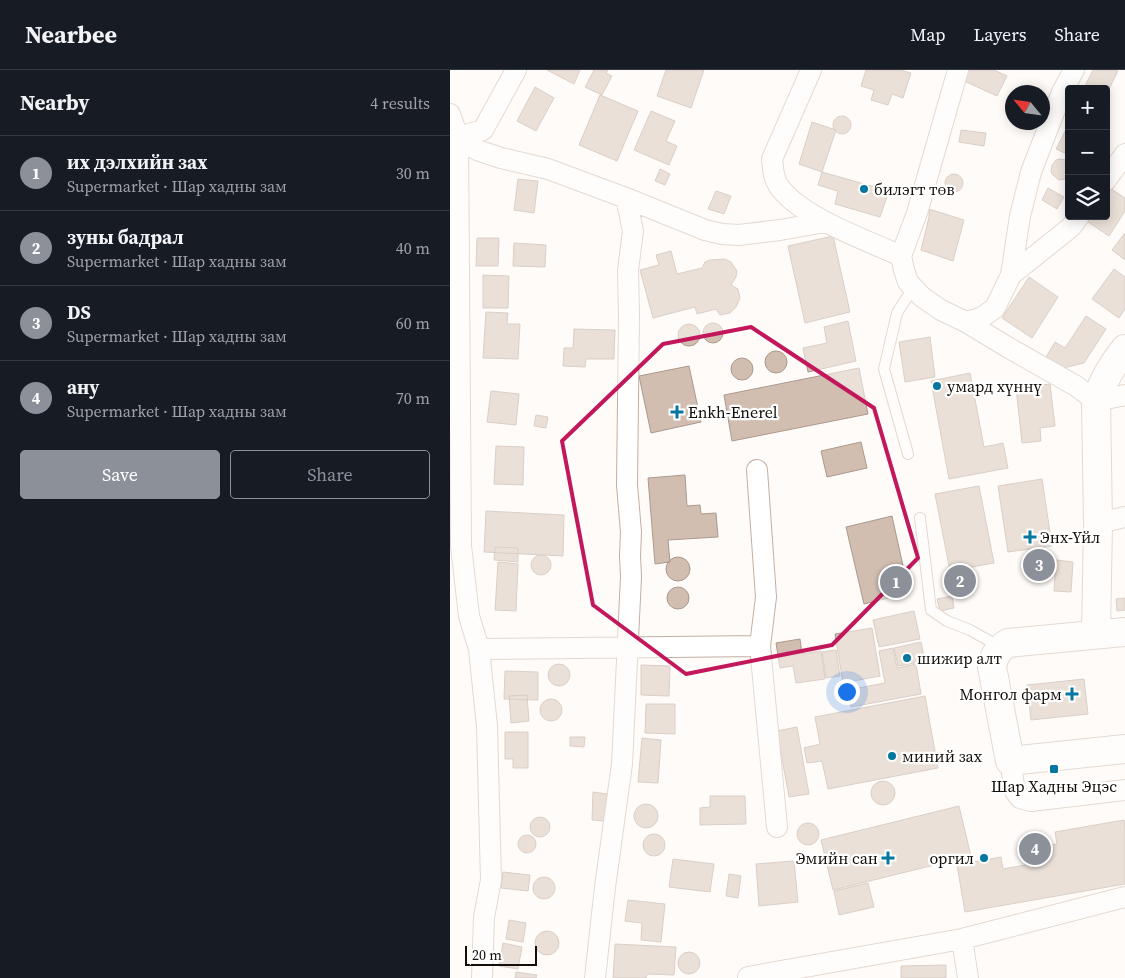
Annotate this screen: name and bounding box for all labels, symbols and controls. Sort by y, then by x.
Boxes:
text: Nearbee [25,18,117,51]
text: Map [910,22,945,47]
text: Layers [973,22,1026,47]
text: Share [1054,22,1100,47]
north arrow [1005,85,1050,130]
map controls [1065,85,1110,220]
button: + [1065,85,1110,130]
text: Nearby [20,88,90,117]
text: 4 results [370,92,430,114]
button: − [1065,130,1110,175]
text: их дэлхийн зах [67,149,208,175]
text: 1 [32,162,40,184]
text: 30 m [396,162,430,184]
text: Supermarket · Шар хадны зам [67,175,287,197]
button: layers [1065,175,1110,220]
place label: билэгт төв [874,178,955,200]
marker: билэгт төв [858,183,870,195]
text: зуны бадрал [67,224,184,250]
text: 2 [32,237,40,259]
text: 40 m [396,237,430,259]
text: Supermarket · Шар хадны зам [67,250,287,272]
text: DS [67,299,91,325]
text: 3 [32,312,40,334]
text: 60 m [396,312,430,334]
text: Supermarket · Шар хадны зам [67,325,287,347]
text: ану [67,374,99,400]
place label: умард хүннү [947,375,1042,397]
marker: умард хүннү [931,380,943,392]
text: 4 [32,387,40,409]
text: 70 m [396,387,430,409]
text: Supermarket · Шар хадны зам [67,400,287,422]
place label: Enkh-Enerel [688,401,778,423]
marker: Enkh-Enerel [670,405,684,419]
button: Save [20,450,220,499]
button: Share [230,450,430,499]
place label: Энх-Үйл [1040,526,1100,548]
marker: Энх-Үйл [1024,531,1036,543]
pin: 3 [1023,546,1055,584]
pin: 2 [944,562,976,600]
pin: 1 [880,563,912,601]
place label: шижир алт [917,647,1003,669]
marker: шижир алт [901,652,913,664]
your location [834,679,860,705]
place label: Монгол фарм [960,683,1062,705]
marker: Монгол фарм [1066,688,1078,700]
place label: миний зах [902,745,983,767]
marker: миний зах [886,750,898,762]
marker: Шар Хадны Эцэс [1048,763,1060,775]
place label: Шар Хадны Эцэс [991,775,1117,797]
pin: 4 [1019,830,1051,868]
place label: Эмийн сан [796,847,878,869]
place label: оргил [930,847,974,869]
marker: Эмийн сан [882,852,894,864]
marker: оргил [978,852,990,864]
scale bar [465,943,538,966]
text: 20 m [472,945,502,965]

